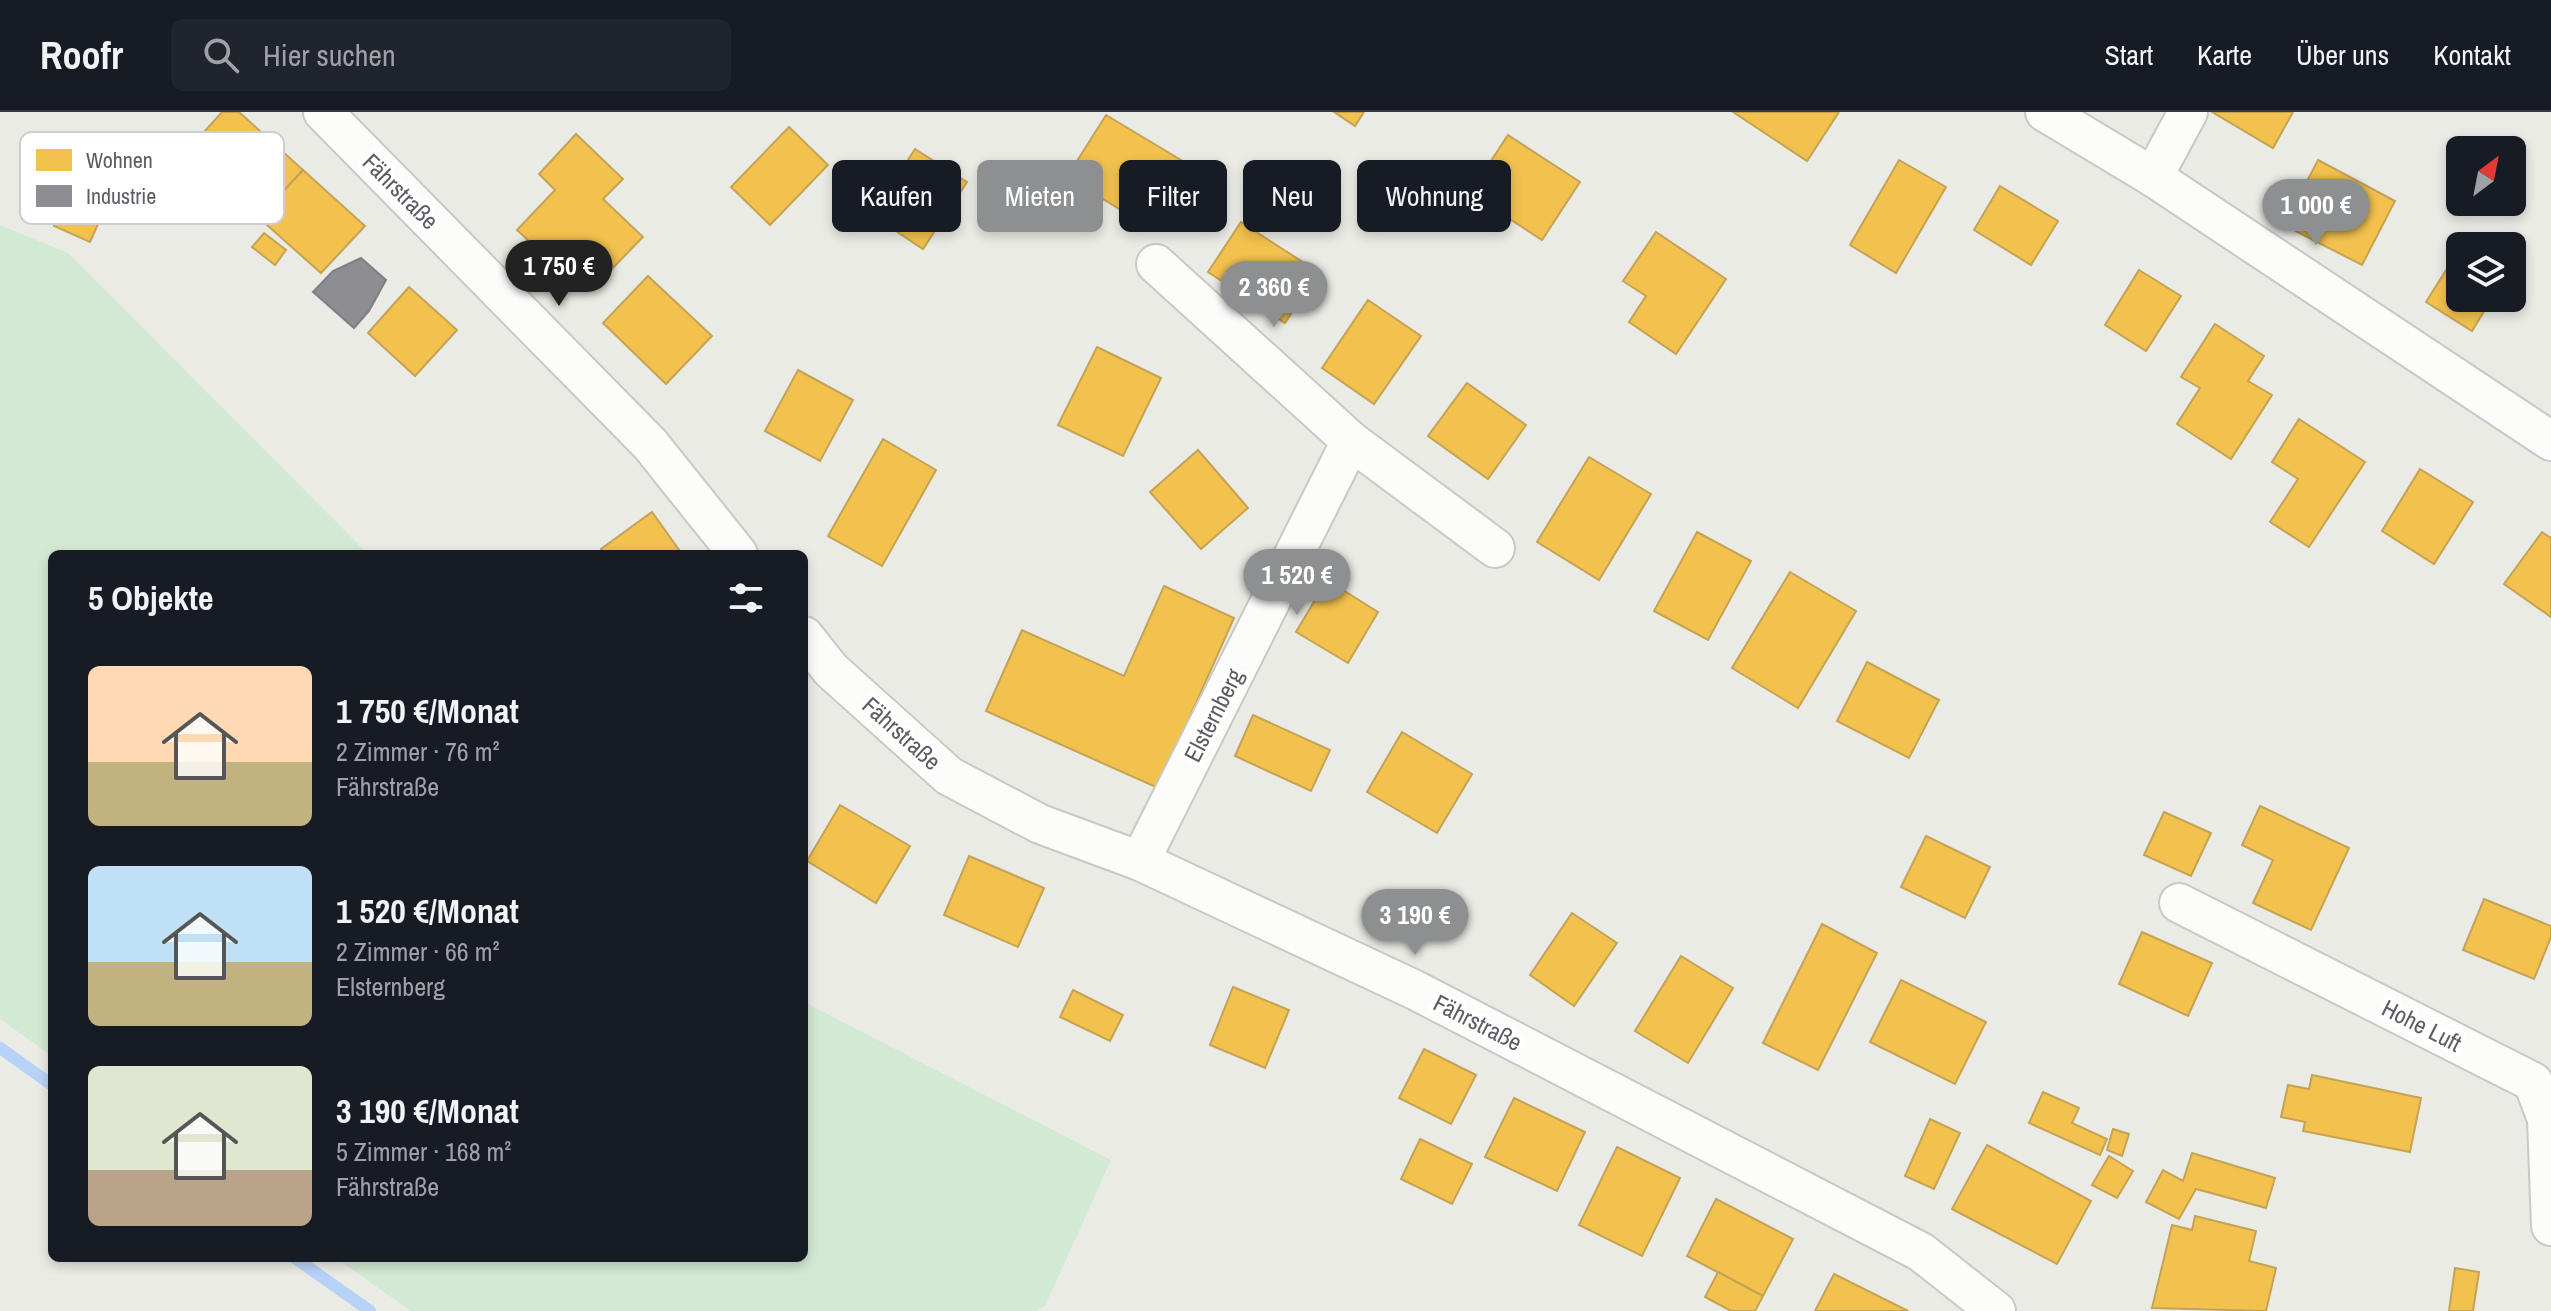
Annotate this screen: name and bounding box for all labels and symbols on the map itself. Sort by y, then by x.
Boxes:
legend [20,132,284,224]
north arrow [2446,136,2526,216]
text: Wohnen [86,145,153,175]
street label: Fährstraße [356,146,446,236]
pin: 1 000 € [2242,179,2390,247]
text: Industrie [86,181,156,211]
pin: 1 750 € [485,240,633,308]
pin: 2 360 € [1200,261,1348,329]
pin: 1 520 € [1223,549,1371,617]
street label: Elsternberg [1176,663,1250,767]
street label: Fährstraße [856,689,948,777]
pin: 3 190 € [1341,889,1489,957]
street label: Fährstraße [1428,986,1528,1058]
street label: Hohe Luft [2377,991,2468,1059]

